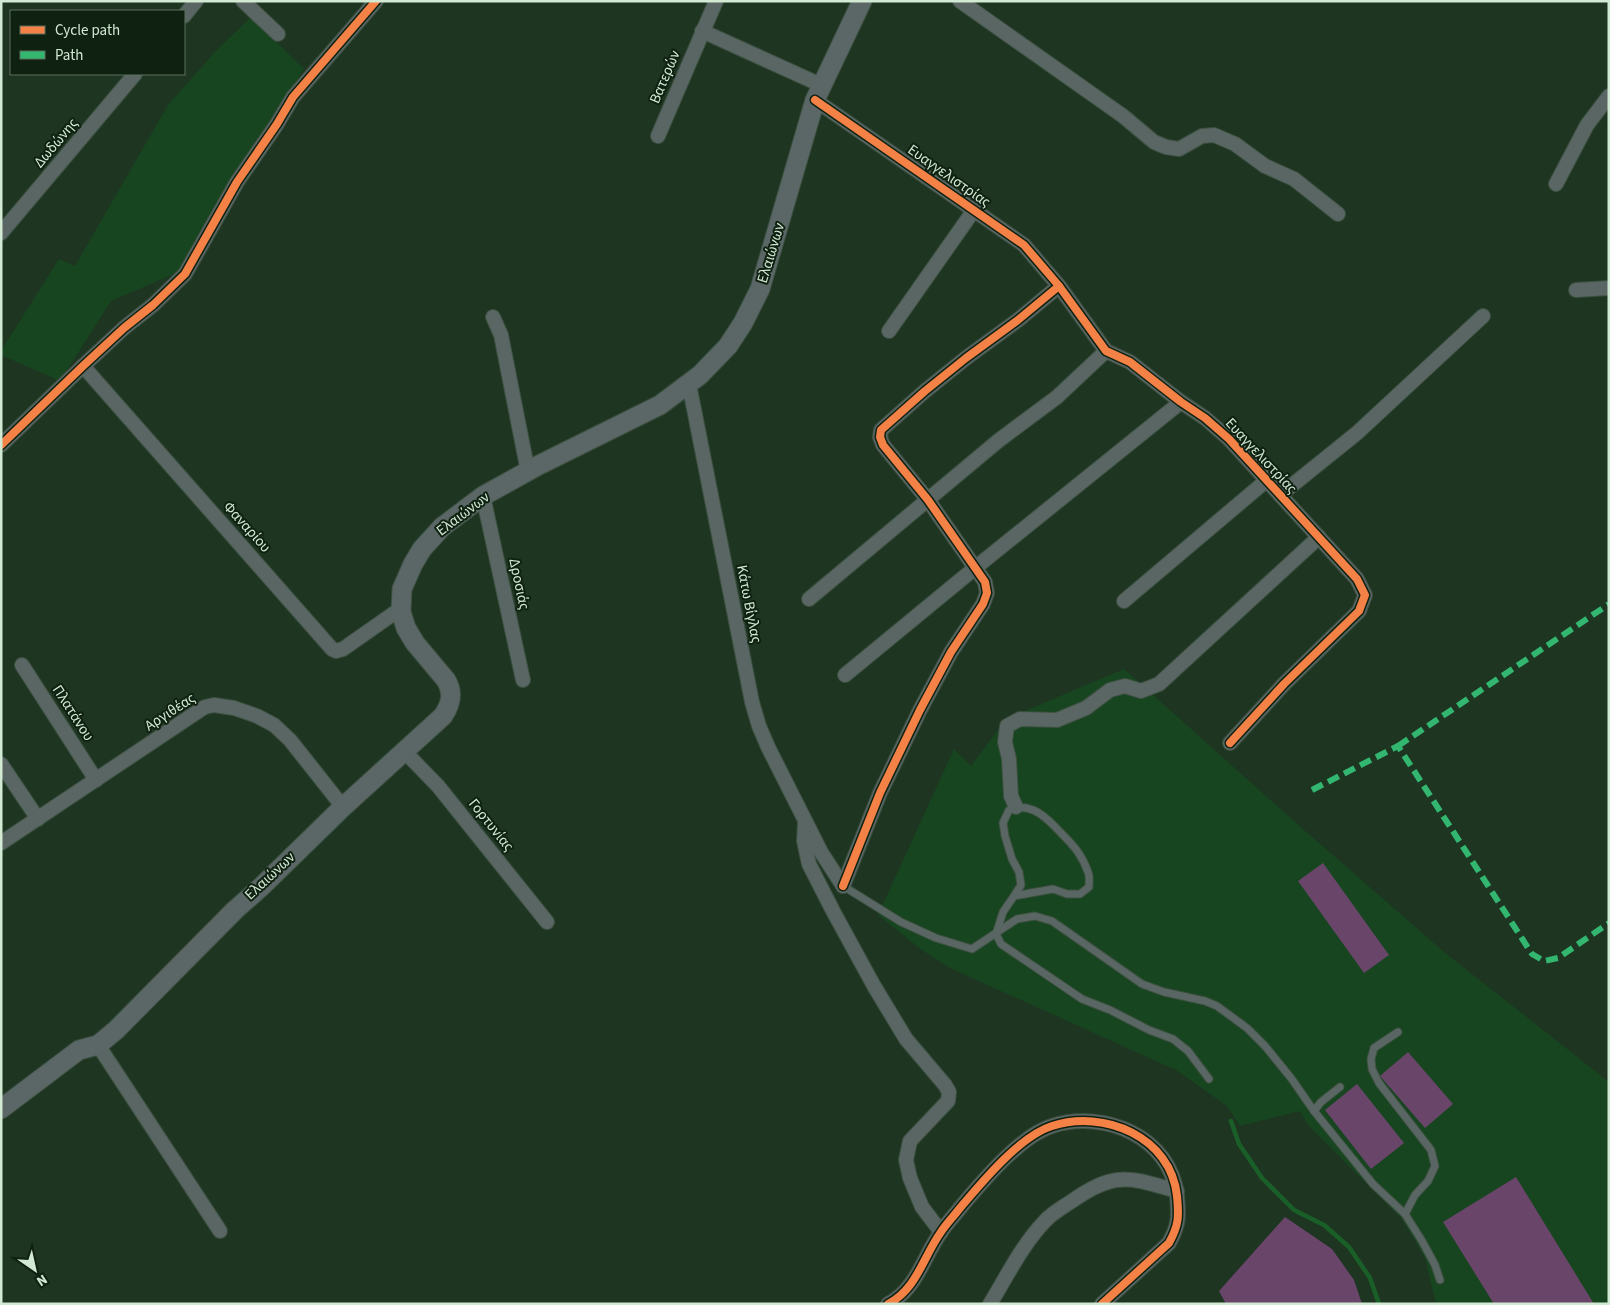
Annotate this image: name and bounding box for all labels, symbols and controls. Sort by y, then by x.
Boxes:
legend [10,10,185,75]
text: Cycle path [55,20,120,41]
text: Path [55,45,83,66]
street label: Βατερών [644,47,686,107]
street label: Δωδώνης [29,113,83,172]
street label: Ευαγγελιστρίας [903,140,995,213]
street label: Ελαιώνων [752,220,790,286]
street label: Ευαγγελιστρίας [1220,413,1302,499]
street label: Ελαιώνων [432,487,494,541]
street label: Φαναρίου [218,497,276,557]
street label: Δροσιάς [503,556,535,612]
street label: Κάτω Βίγλας [731,563,767,645]
street label: Πλατάνου [47,681,99,745]
street label: Αργιθέας [141,688,200,736]
street label: Γορτυνίας [463,794,519,856]
street label: Ελαιώνων [240,847,300,905]
north arrow [10,1245,60,1295]
text: N [32,1269,51,1291]

